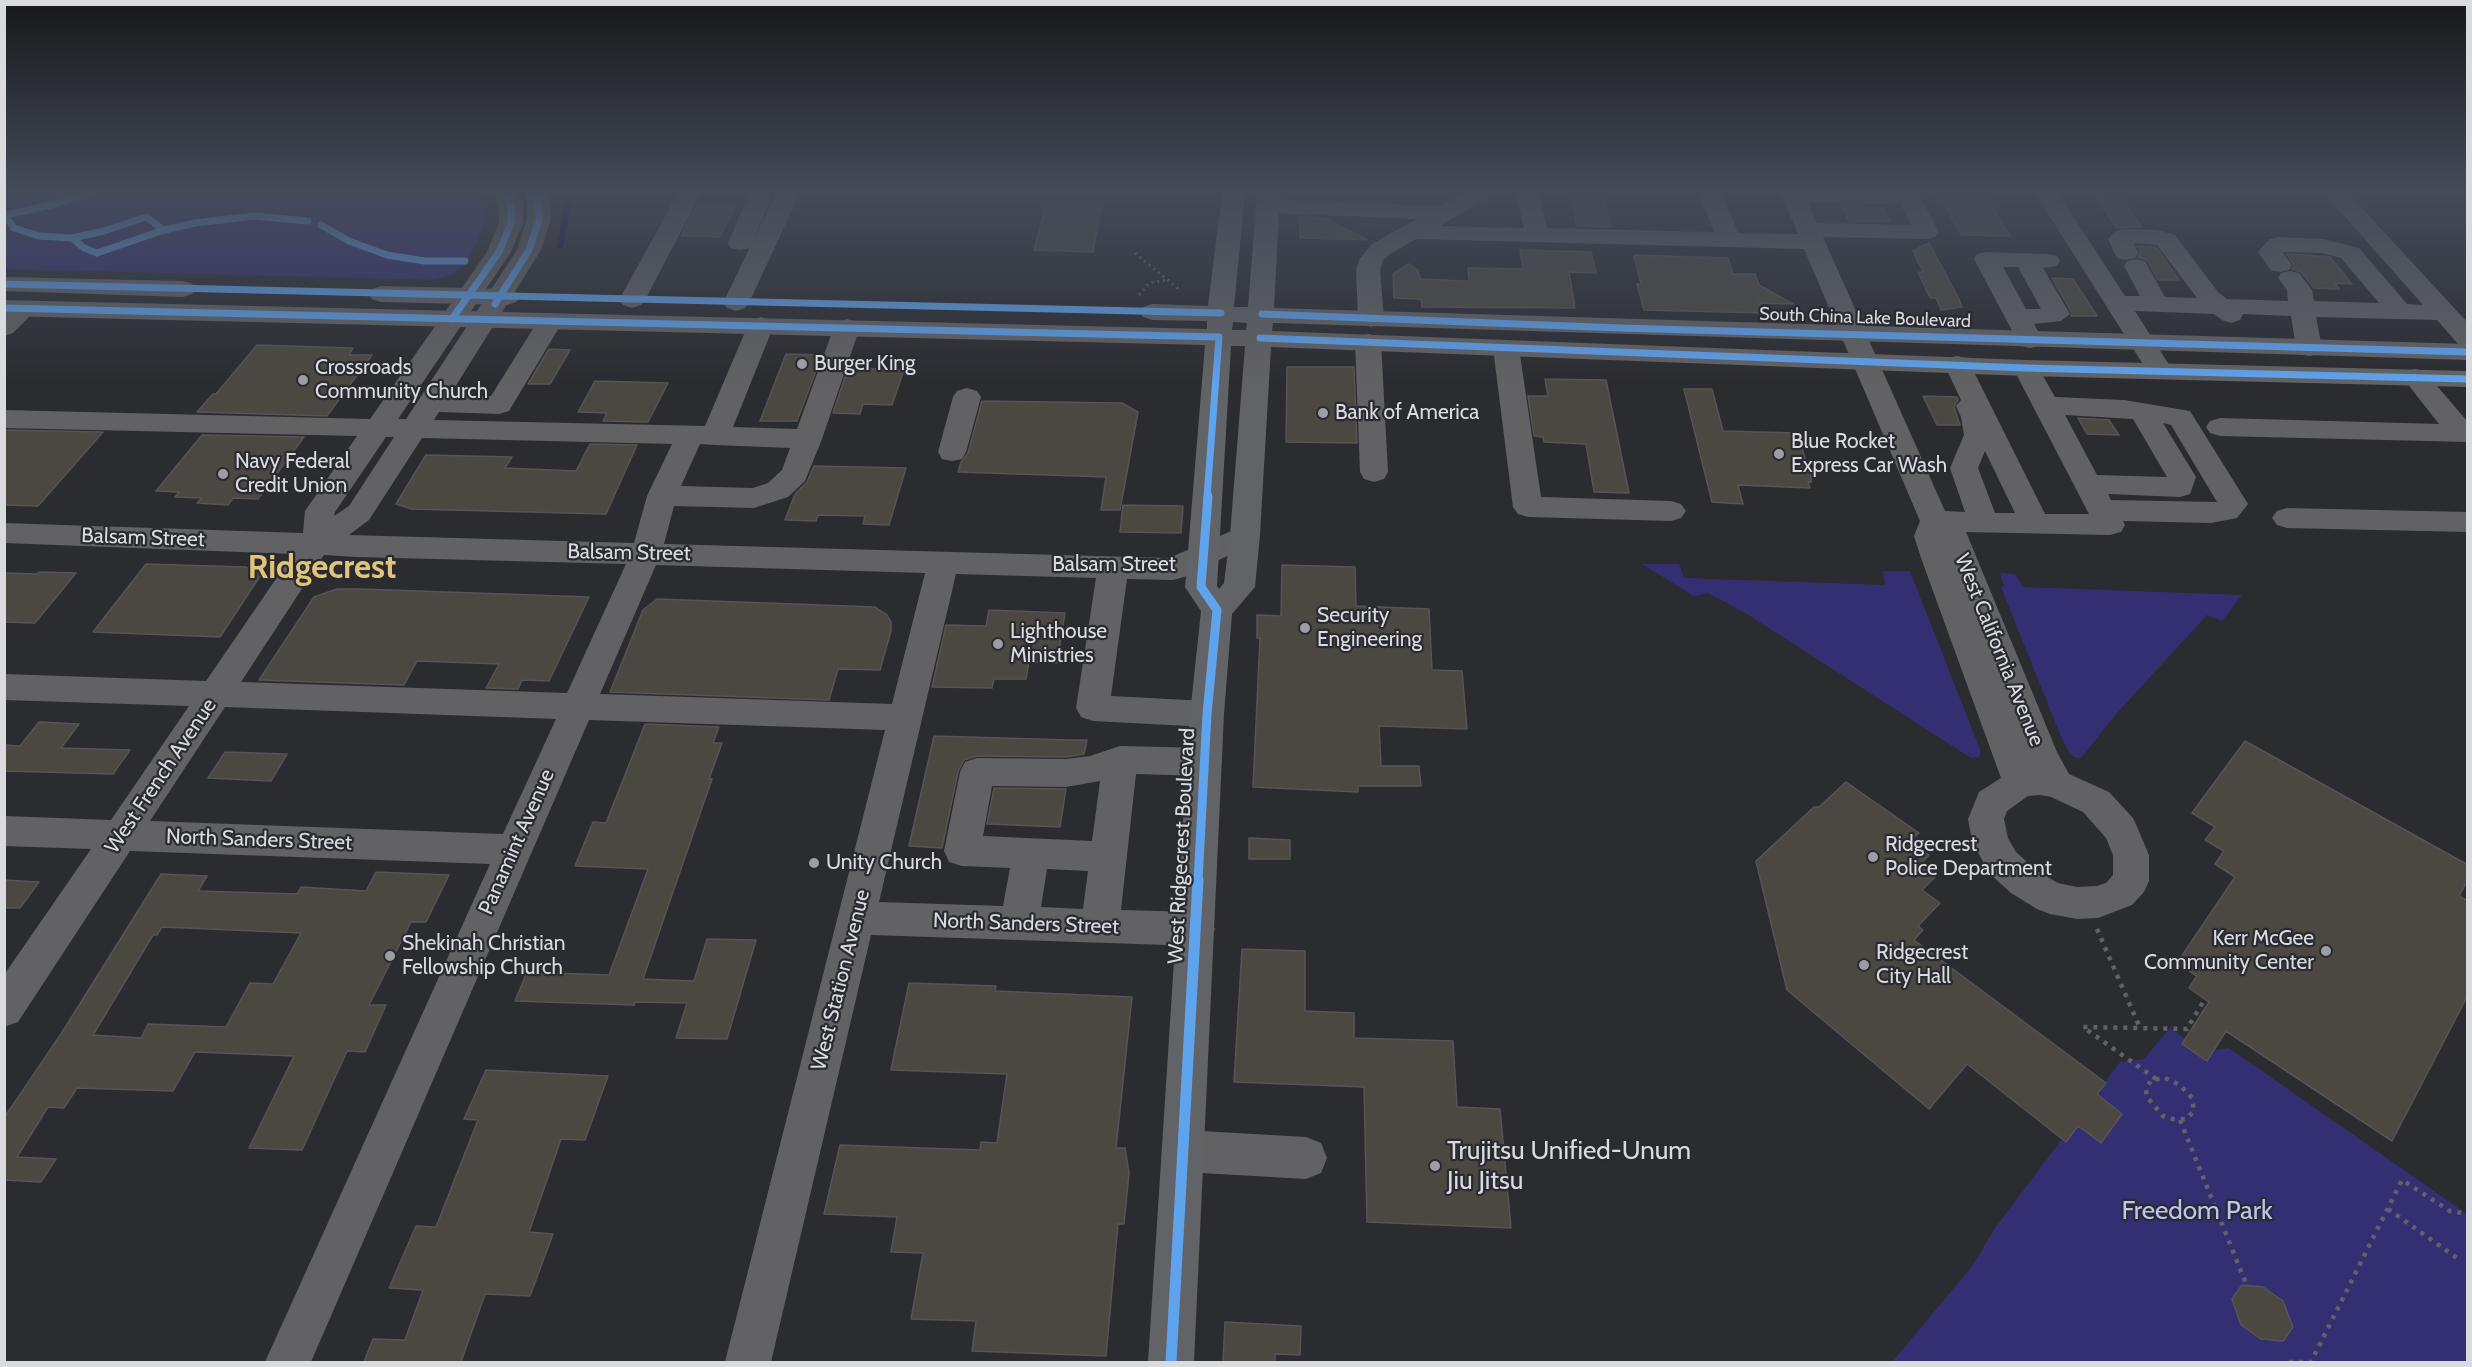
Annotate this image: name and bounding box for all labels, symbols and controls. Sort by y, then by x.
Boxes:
street label: South China Lake Boulevard [1759,304,1971,332]
place label: Burger King [814,351,916,377]
place label: Crossroads Community Church [315,355,488,405]
marker: Burger King [795,357,809,371]
marker: Crossroads Community Church [296,373,310,387]
place label: Bank of America [1335,400,1479,426]
marker: Bank of America [1316,406,1330,420]
place label: Blue Rocket Express Car Wash [1791,429,1947,479]
marker: Blue Rocket Express Car Wash [1772,447,1786,461]
place label: Navy Federal Credit Union [235,449,350,499]
marker: Navy Federal Credit Union [216,467,230,481]
street label: Balsam Street [81,523,205,553]
street label: Balsam Street [567,539,691,567]
district label: Ridgecrest [248,548,396,588]
street label: West California Avenue [1949,550,2049,750]
street label: Balsam Street [1052,552,1176,578]
place label: Security Engineering [1317,603,1422,653]
place label: Lighthouse Ministries [1010,619,1107,669]
marker: Security Engineering [1298,621,1312,635]
marker: Lighthouse Ministries [991,637,1005,651]
street label: West French Avenue [100,694,222,858]
street label: West Ridgecrest Boulevard [1163,727,1201,965]
street label: Panamint Avenue [474,765,560,919]
street label: North Sanders Street [165,824,353,856]
place label: Ridgecrest Police Department [1885,832,2052,882]
place label: Unity Church [826,850,942,876]
marker: Ridgecrest Police Department [1866,850,1880,864]
marker: Unity Church [807,856,821,870]
street label: West Station Avenue [806,887,876,1073]
street label: North Sanders Street [932,908,1120,940]
place label: Kerr McGee Community Center [2144,926,2314,976]
place label: Shekinah Christian Fellowship Church [402,931,566,981]
place label: Ridgecrest City Hall [1876,940,1968,990]
marker: Kerr McGee Community Center [2319,944,2333,958]
marker: Shekinah Christian Fellowship Church [383,949,397,963]
marker: Ridgecrest City Hall [1857,958,1871,972]
place label: Trujitsu Unified-Unum Jiu Jitsu [1447,1135,1691,1196]
marker: Trujitsu Unified-Unum Jiu Jitsu [1428,1159,1442,1173]
park label: Freedom Park [2121,1195,2273,1227]

